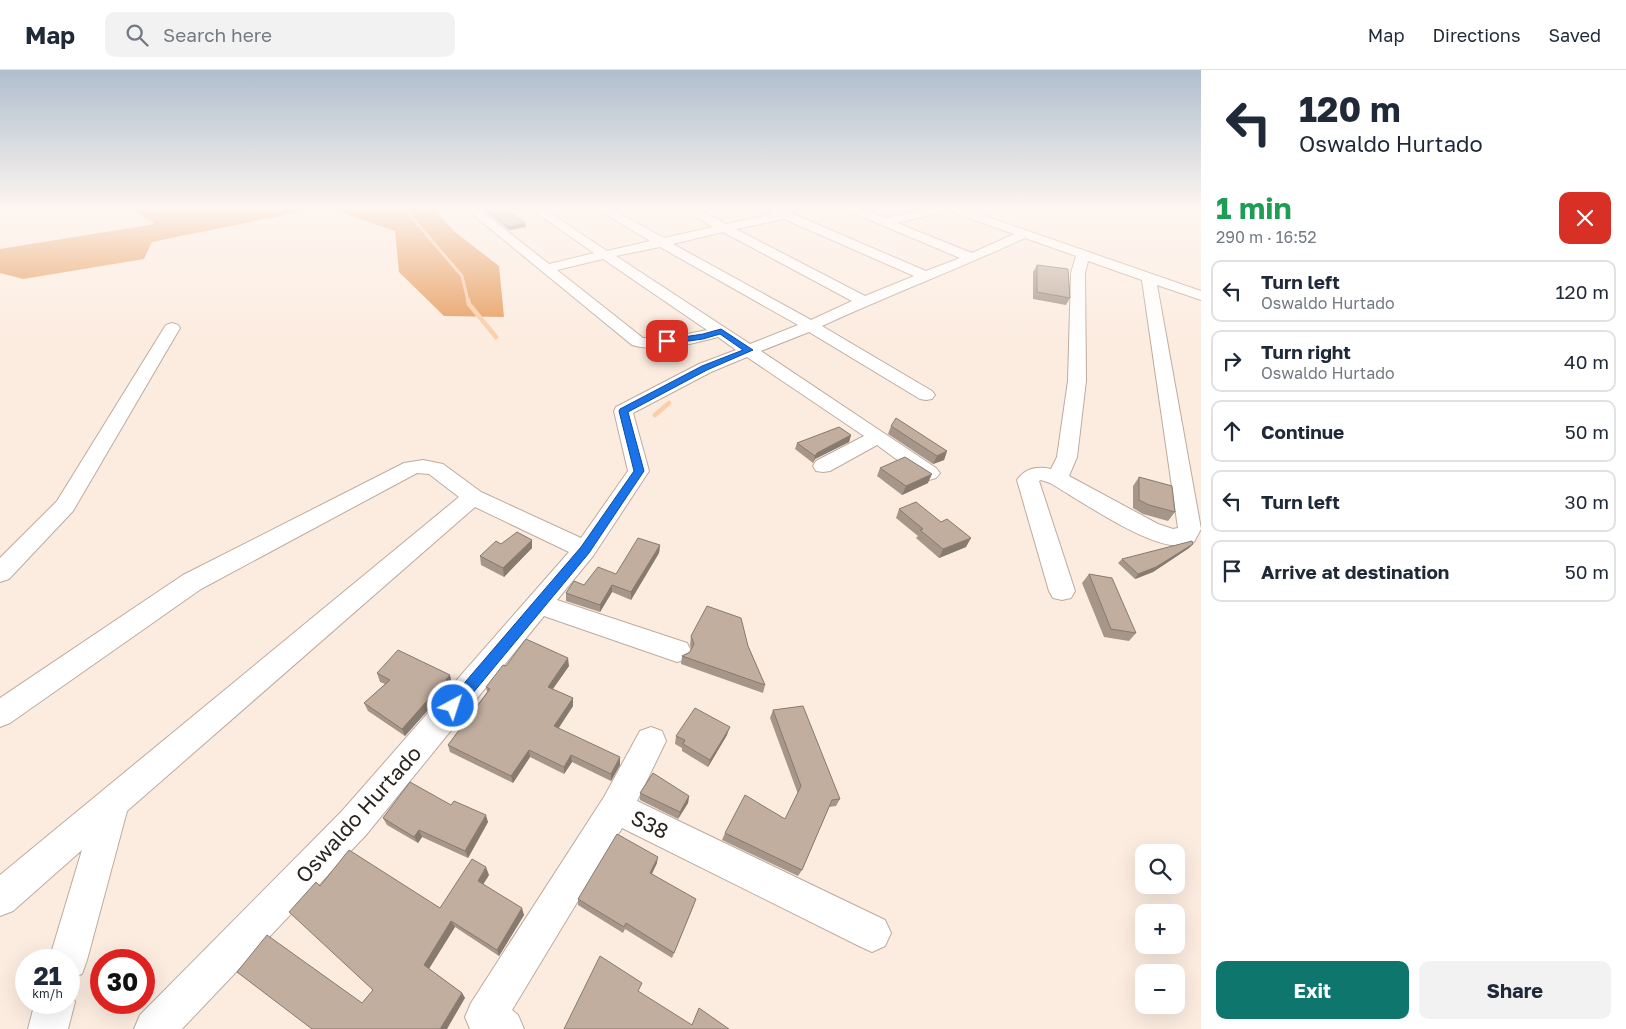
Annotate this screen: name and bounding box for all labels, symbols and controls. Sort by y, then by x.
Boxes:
search box [105,12,455,57]
text: Map [25,20,75,49]
icon: search [123,21,151,49]
text: Search here [163,23,272,46]
text: Map [1368,24,1404,46]
text: Directions [1432,24,1520,46]
text: Saved [1548,24,1601,46]
text: 120 m [1299,88,1401,130]
icon: left [1216,90,1281,155]
text: Oswaldo Hurtado [1299,130,1483,157]
text: 1 min [1216,190,1292,226]
button: close [1559,192,1611,244]
text: 290 m · 16:52 [1216,227,1317,247]
text: Turn left [1261,270,1340,293]
icon: left [1218,277,1246,305]
text: 120 m [1555,280,1609,303]
text: Oswaldo Hurtado [1261,293,1395,313]
pin [646,320,688,362]
icon: arrive [653,327,681,355]
text: Turn right [1261,340,1351,363]
icon: right [1218,347,1246,375]
text: 40 m [1564,350,1609,373]
text: Oswaldo Hurtado [1261,363,1395,383]
icon: ahead [1218,417,1246,445]
text: Continue [1261,420,1344,443]
text: 50 m [1565,420,1609,443]
icon: left [1218,487,1246,515]
text: Turn left [1261,490,1340,513]
text: 30 m [1565,490,1609,513]
icon: arrive [1218,557,1246,585]
text: Arrive at destination [1261,560,1449,583]
text: 50 m [1565,560,1609,583]
position arrow [426,679,478,731]
street label: Oswaldo Hurtado [290,740,426,888]
street label: S38 [627,804,673,844]
map controls [1135,844,1185,1014]
button: search [1135,844,1185,894]
button: + [1135,904,1185,954]
speed limit sign: 30 [90,949,155,1014]
text: 21 [33,960,62,991]
button: Exit [1216,961,1409,1019]
button: Share [1419,961,1611,1019]
button: − [1135,964,1185,1014]
text: km/h [32,986,63,1001]

